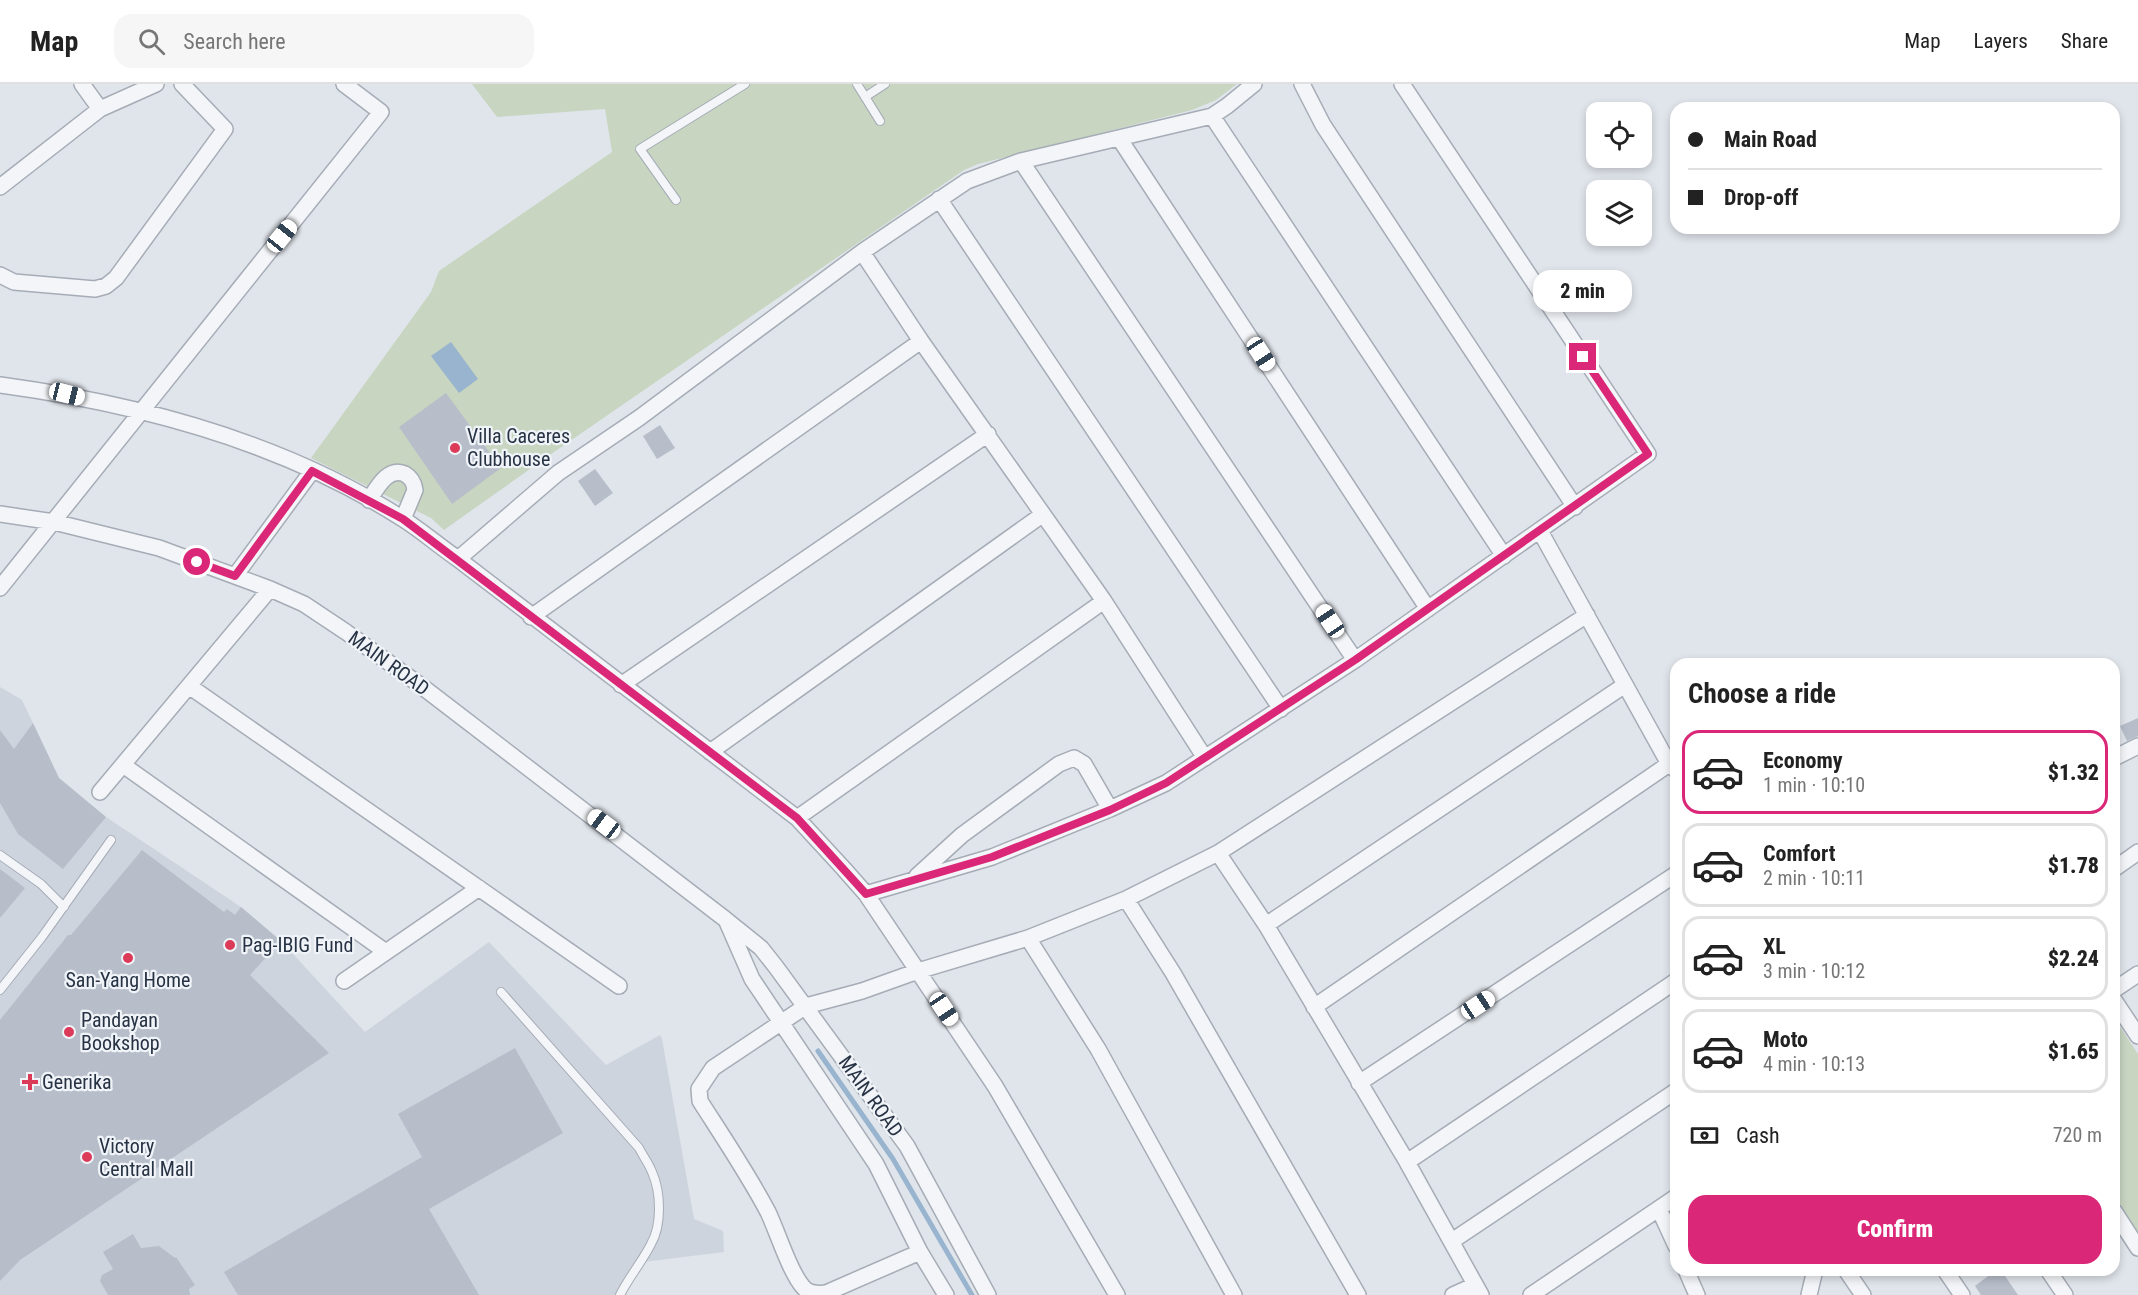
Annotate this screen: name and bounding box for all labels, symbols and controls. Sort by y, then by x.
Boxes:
search box [114,14,534,68]
text: Map [30,25,78,58]
icon: search [135,25,168,58]
text: Search here [183,29,286,54]
text: Map [1904,29,1941,53]
text: Layers [1974,29,2028,53]
text: Share [2061,29,2108,53]
map controls [1586,102,1652,246]
button: locate [1586,102,1652,168]
text: Main Road [1724,127,1817,152]
button: layers [1586,180,1652,246]
text: Drop-off [1724,185,1798,210]
car [264,216,300,256]
callout: 2 min [1534,270,1632,312]
text: 2 min [1560,279,1605,303]
car [1244,334,1278,374]
route end [1569,343,1596,370]
car [47,381,87,407]
place label: Villa Caceres Clubhouse [467,424,570,471]
marker: Villa Caceres Clubhouse [448,441,462,455]
route start [183,548,210,575]
car [1312,601,1348,641]
street label: MAIN ROAD [344,626,434,700]
text: Choose a ride [1688,678,1836,710]
icon: car [1691,745,1745,799]
text: Economy [1763,748,1843,773]
text: $1.32 [2048,760,2099,785]
text: 1 min · 10:10 [1763,773,1865,797]
car [584,806,624,842]
icon: car [1691,838,1745,892]
text: Comfort [1763,841,1836,866]
text: $1.78 [2048,853,2099,878]
text: 2 min · 10:11 [1763,866,1865,890]
icon: car [1691,931,1745,985]
place label: Pag-IBIG Fund [242,933,353,957]
text: XL [1763,934,1786,959]
marker: Pag-IBIG Fund [223,938,237,952]
text: $2.24 [2048,946,2099,971]
marker: San-Yang Home [121,951,135,965]
text: 3 min · 10:12 [1763,959,1865,983]
place label: San-Yang Home [66,968,190,992]
car [1458,988,1498,1022]
car [926,989,962,1029]
place label: Pandayan Bookshop [81,1008,160,1055]
icon: car [1691,1024,1745,1078]
marker: Pandayan Bookshop [62,1025,76,1039]
text: Moto [1763,1027,1808,1052]
text: $1.65 [2048,1039,2099,1064]
street label: MAIN ROAD [834,1051,908,1141]
text: 4 min · 10:13 [1763,1052,1865,1076]
place label: Generika [42,1070,112,1094]
marker: Generika [23,1075,37,1089]
icon: cash [1688,1119,1721,1152]
text: Cash [1736,1123,1780,1148]
text: 720 m [2053,1123,2102,1147]
place label: Victory Central Mall [99,1134,194,1181]
marker: Victory Central Mall [80,1150,94,1164]
button: Confirm [1688,1195,2102,1264]

